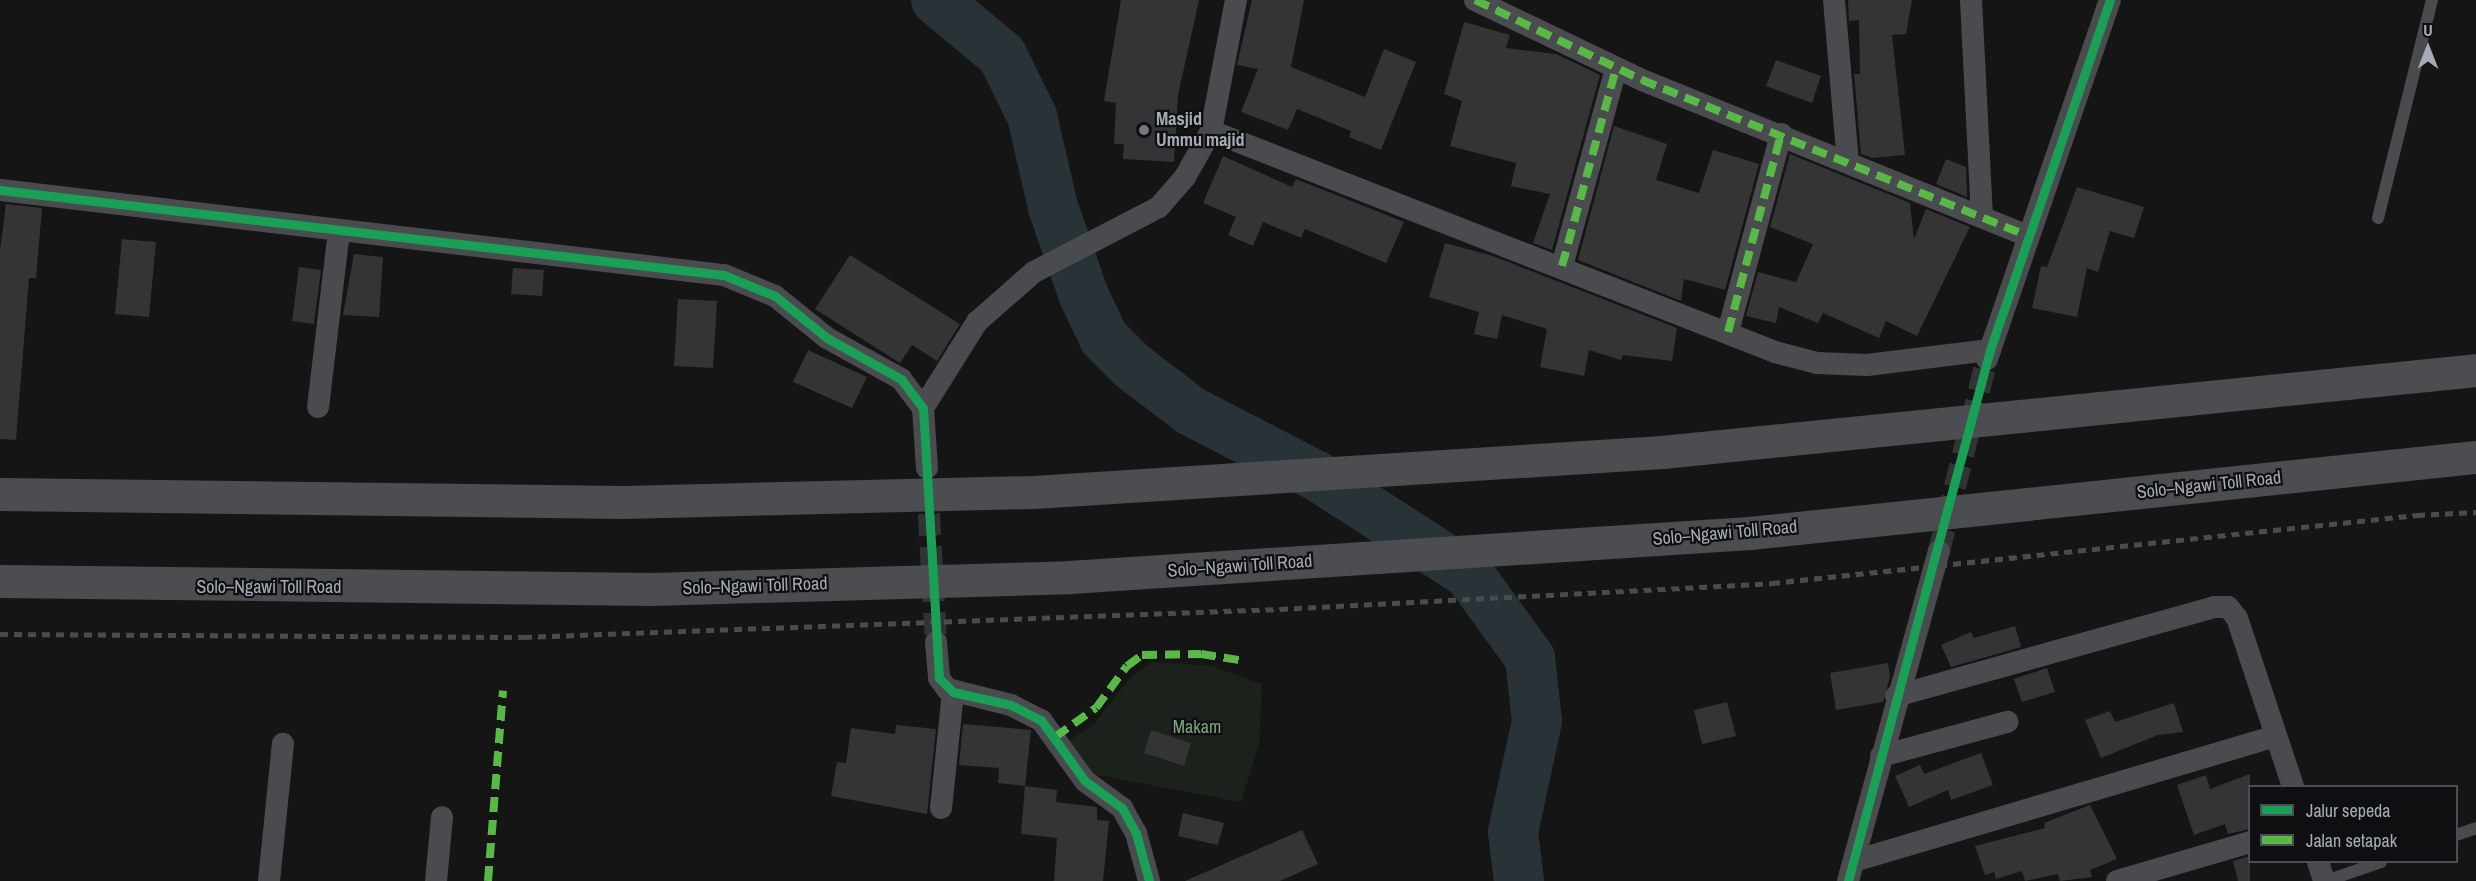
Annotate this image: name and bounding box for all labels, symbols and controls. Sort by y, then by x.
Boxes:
north arrow [2398,18,2458,78]
text: U [2423,19,2433,41]
place label: Masjid Ummu majid [1156,109,1245,152]
marker: Masjid Ummu majid [1137,123,1151,137]
street label: Solo–Ngawi Toll Road [2136,467,2282,503]
street label: Solo–Ngawi Toll Road [1652,516,1798,550]
street label: Solo–Ngawi Toll Road [1167,550,1313,582]
street label: Solo–Ngawi Toll Road [682,573,828,599]
street label: Solo–Ngawi Toll Road [196,576,342,598]
park label: Makam [1173,716,1221,738]
legend [2248,785,2458,863]
text: Jalur sepeda [2306,798,2391,823]
text: Jalan setapak [2306,828,2397,853]

